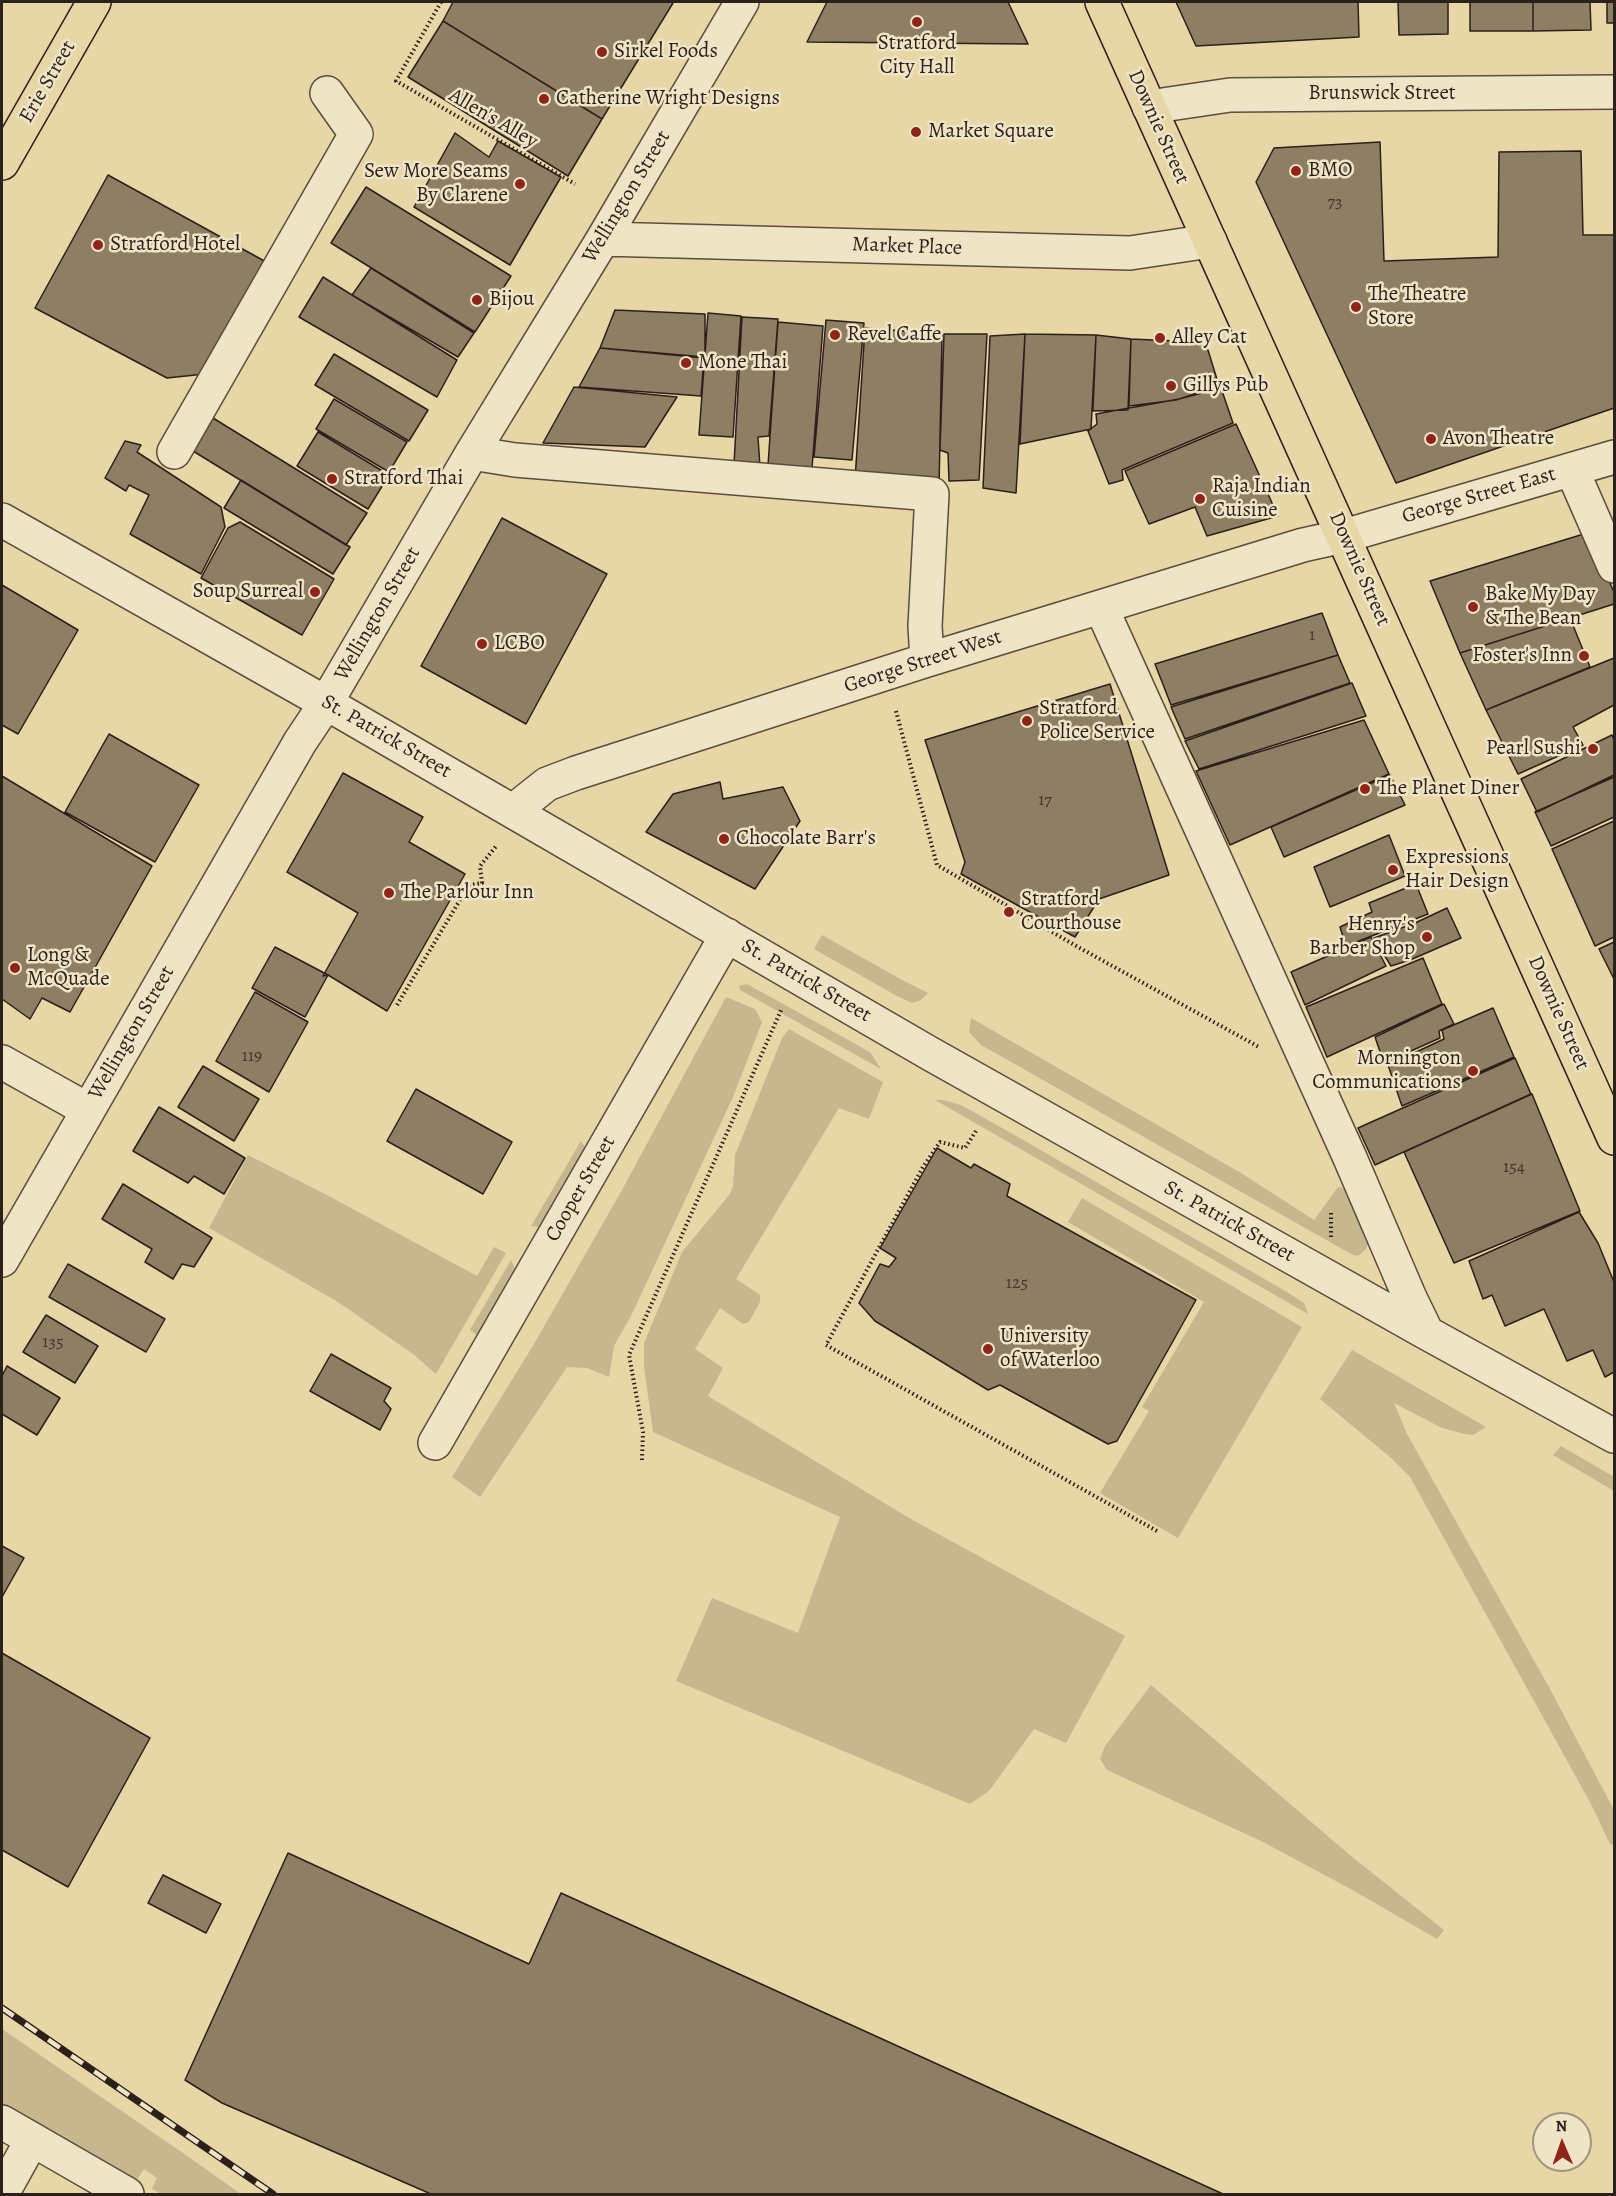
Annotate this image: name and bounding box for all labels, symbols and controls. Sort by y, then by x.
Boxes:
marker: Stratford City Hall [910,15,924,29]
place label: Stratford City Hall [878,31,956,81]
street label: Erie Street [14,36,82,128]
place label: Sirkel Foods [614,39,718,65]
marker: Sirkel Foods [595,45,609,59]
street label: Downie Street [1122,66,1194,188]
street label: Brunswick Street [1308,81,1456,107]
street label: Allen's Alley [444,83,542,155]
place label: Catherine Wright Designs [556,86,780,112]
marker: Catherine Wright Designs [537,92,551,106]
place label: Market Square [928,119,1054,145]
marker: Market Square [909,125,923,139]
street label: Wellington Street [577,126,677,268]
place label: BMO [1308,158,1353,184]
place label: Sew More Seams By Clarene [364,159,508,209]
marker: BMO [1289,164,1303,178]
marker: Sew More Seams By Clarene [513,177,527,191]
house number: 73 [1327,192,1343,214]
place label: Stratford Hotel [110,232,240,258]
street label: Market Place [851,232,963,262]
marker: Stratford Hotel [91,238,105,252]
place label: The Theatre Store [1368,282,1467,332]
place label: Bijou [489,287,534,313]
marker: Bijou [470,293,484,307]
marker: The Theatre Store [1349,300,1363,314]
place label: Revel Caffe [847,322,941,348]
place label: Alley Cat [1172,325,1247,351]
marker: Revel Caffe [828,328,842,342]
marker: Alley Cat [1153,331,1167,345]
place label: Mone Thai [698,350,787,376]
marker: Mone Thai [679,356,693,370]
place label: Gillys Pub [1183,373,1268,399]
marker: Gillys Pub [1164,379,1178,393]
place label: Avon Theatre [1443,426,1554,452]
marker: Avon Theatre [1424,432,1438,446]
street label: George Street East [1399,462,1559,530]
place label: Stratford Thai [344,466,463,492]
marker: Stratford Thai [325,472,339,486]
place label: Raja Indian Cuisine [1212,474,1311,524]
marker: Raja Indian Cuisine [1193,492,1207,506]
street label: Downie Street [1323,508,1395,630]
street label: Wellington Street [330,543,426,685]
place label: Soup Surreal [193,579,303,605]
place label: Bake My Day & The Bean [1485,582,1595,632]
marker: Soup Surreal [308,585,322,599]
marker: Bake My Day & The Bean [1466,600,1480,614]
street label: George Street West [841,625,1005,699]
house number: 1 [1309,625,1315,647]
place label: LCBO [494,631,545,657]
marker: LCBO [475,637,489,651]
place label: Foster's Inn [1472,643,1572,669]
marker: Foster's Inn [1577,649,1591,663]
street label: St. Patrick Street [317,690,455,784]
place label: Stratford Police Service [1039,696,1155,746]
marker: Stratford Police Service [1020,714,1034,728]
place label: Pearl Sushi [1486,736,1581,762]
marker: Pearl Sushi [1586,742,1600,756]
place label: The Planet Diner [1377,776,1519,802]
marker: The Planet Diner [1358,782,1372,796]
house number: 17 [1038,790,1052,812]
place label: Chocolate Barr's [736,826,876,852]
marker: Chocolate Barr's [717,832,731,846]
place label: Expressions Hair Design [1405,845,1509,895]
marker: Expressions Hair Design [1386,863,1400,877]
place label: The Parlour Inn [401,880,534,906]
marker: The Parlour Inn [382,886,396,900]
place label: Stratford Courthouse [1021,887,1121,937]
marker: Stratford Courthouse [1002,905,1016,919]
place label: Henry's Barber Shop [1309,912,1415,962]
marker: Henry's Barber Shop [1420,930,1434,944]
street label: St. Patrick Street [737,934,875,1028]
place label: Long & McQuade [27,943,110,993]
street label: Downie Street [1522,952,1594,1074]
marker: Long & McQuade [8,961,22,975]
street label: Wellington Street [84,962,180,1104]
house number: 119 [242,1046,262,1068]
place label: Mornington Communications [1312,1046,1461,1096]
marker: Mornington Communications [1466,1064,1480,1078]
street label: Cooper Street [541,1132,621,1246]
house number: 154 [1503,1157,1525,1179]
street label: St. Patrick Street [1159,1176,1299,1268]
house number: 125 [1006,1273,1028,1295]
place label: University of Waterloo [1000,1324,1100,1374]
house number: 135 [42,1332,64,1354]
marker: University of Waterloo [981,1342,995,1356]
north arrow [1532,2112,1592,2172]
text: N [1555,2115,1568,2137]

